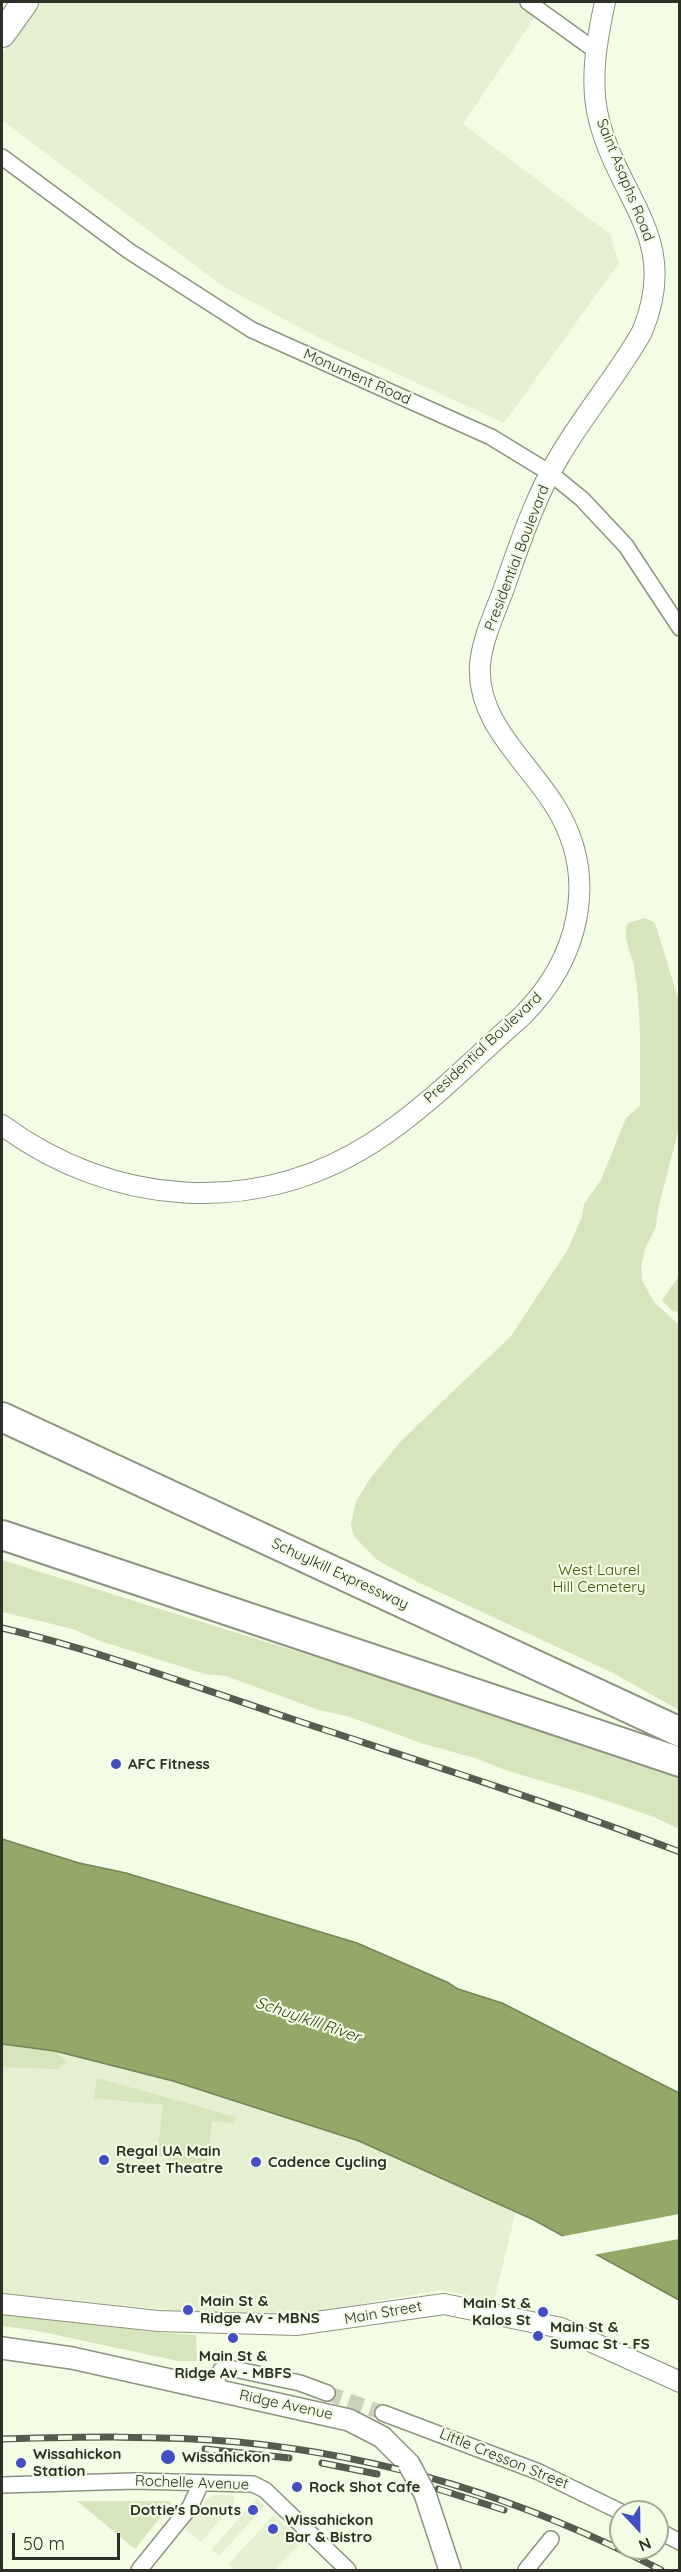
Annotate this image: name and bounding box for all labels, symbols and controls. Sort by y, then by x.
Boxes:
street label: Saint Asaphs Road [592,116,658,244]
street label: Monument Road [300,345,414,409]
street label: Presidential Boulevard [481,482,553,634]
street label: Presidential Boulevard [420,989,546,1107]
street label: Schuylkill Expressway [269,1534,411,1614]
park label: West Laurel Hill Cemetery [552,1561,646,1596]
place label: AFC Fitness [128,1755,210,1773]
marker: AFC Fitness [109,1757,123,1771]
water label: Schuylkill River [253,1993,363,2047]
place label: Regal UA Main Street Theatre [116,2142,223,2177]
marker: Regal UA Main Street Theatre [97,2153,111,2167]
place label: Cadence Cycling [268,2153,387,2171]
marker: Cadence Cycling [249,2155,263,2169]
place label: Main St & Ridge Av - MBNS [200,2292,320,2327]
place label: Main St & Kalos St [463,2294,531,2329]
street label: Main Street [343,2297,423,2329]
marker: Main St & Ridge Av - MBNS [181,2303,195,2317]
marker: Main St & Kalos St [536,2305,550,2319]
place label: Main St & Sumac St - FS [550,2318,650,2353]
marker: Main St & Sumac St - FS [531,2329,545,2343]
marker: Main St & Ridge Av - MBFS [226,2331,240,2345]
place label: Main St & Ridge Av - MBFS [175,2347,291,2382]
street label: Ridge Avenue [238,2386,334,2424]
street label: Little Cresson Street [437,2425,571,2493]
place label: Wissahickon Station [33,2445,121,2480]
marker: Wissahickon [159,2448,177,2466]
place label: Wissahickon [182,2448,270,2466]
marker: Wissahickon Station [14,2456,28,2470]
street label: Rochelle Avenue [135,2472,249,2494]
place label: Rock Shot Cafe [309,2478,420,2496]
marker: Rock Shot Cafe [290,2480,304,2494]
north arrow [609,2500,669,2560]
place label: Dottie's Donuts [130,2501,241,2519]
marker: Dottie's Donuts [246,2503,260,2517]
place label: Wissahickon Bar & Bistro [285,2511,373,2546]
scale bar [15,2521,123,2559]
marker: Wissahickon Bar & Bistro [266,2522,280,2536]
text: 50 m [23,2532,65,2555]
text: N [636,2533,654,2556]

